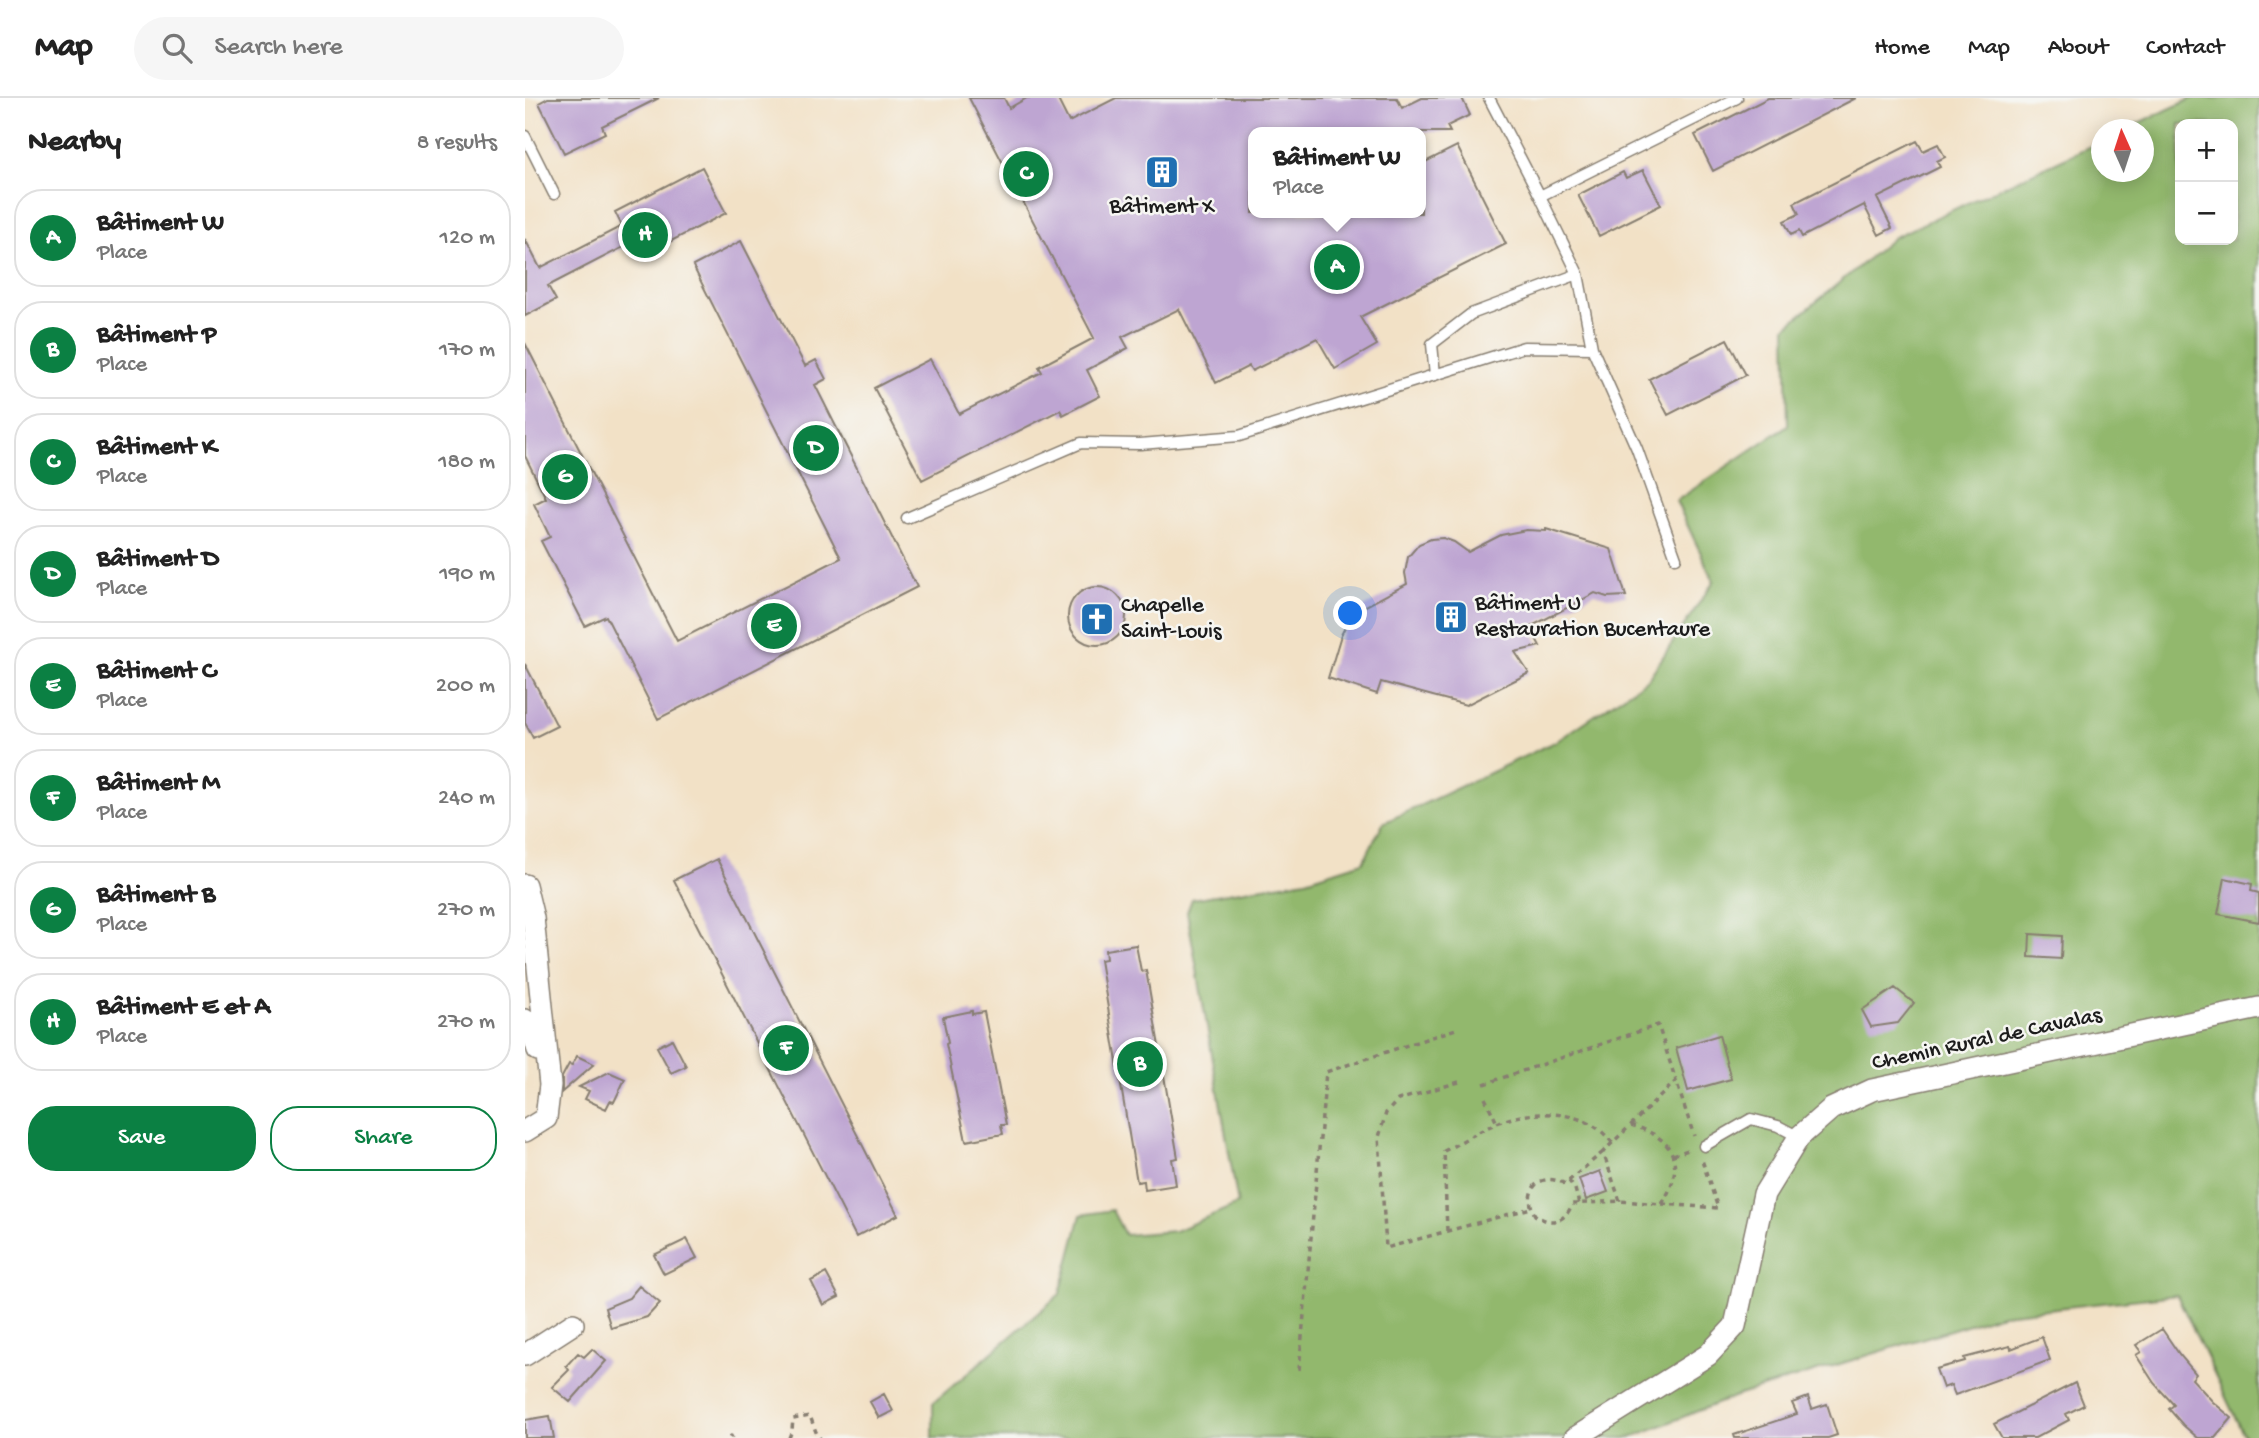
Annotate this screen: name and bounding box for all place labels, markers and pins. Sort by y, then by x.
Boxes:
pin: C [1003,148,1049,200]
building icon: Bâtiment X [1143,153,1181,191]
place label: Bâtiment X [1108,194,1215,221]
pin: H [622,209,668,261]
pin: A [1314,241,1360,293]
pin: D [793,422,839,474]
pin: G [542,451,588,503]
place label: Bâtiment U Restauration Bucentaure [1474,591,1711,644]
place label: Chapelle Saint-Louis [1121,593,1222,646]
building icon: Bâtiment U Restauration Bucentaure [1432,598,1470,636]
pin: E [751,600,797,652]
church icon: Chapelle Saint-Louis [1078,600,1116,638]
pin: F [763,1022,809,1074]
pin: B [1117,1038,1163,1090]

